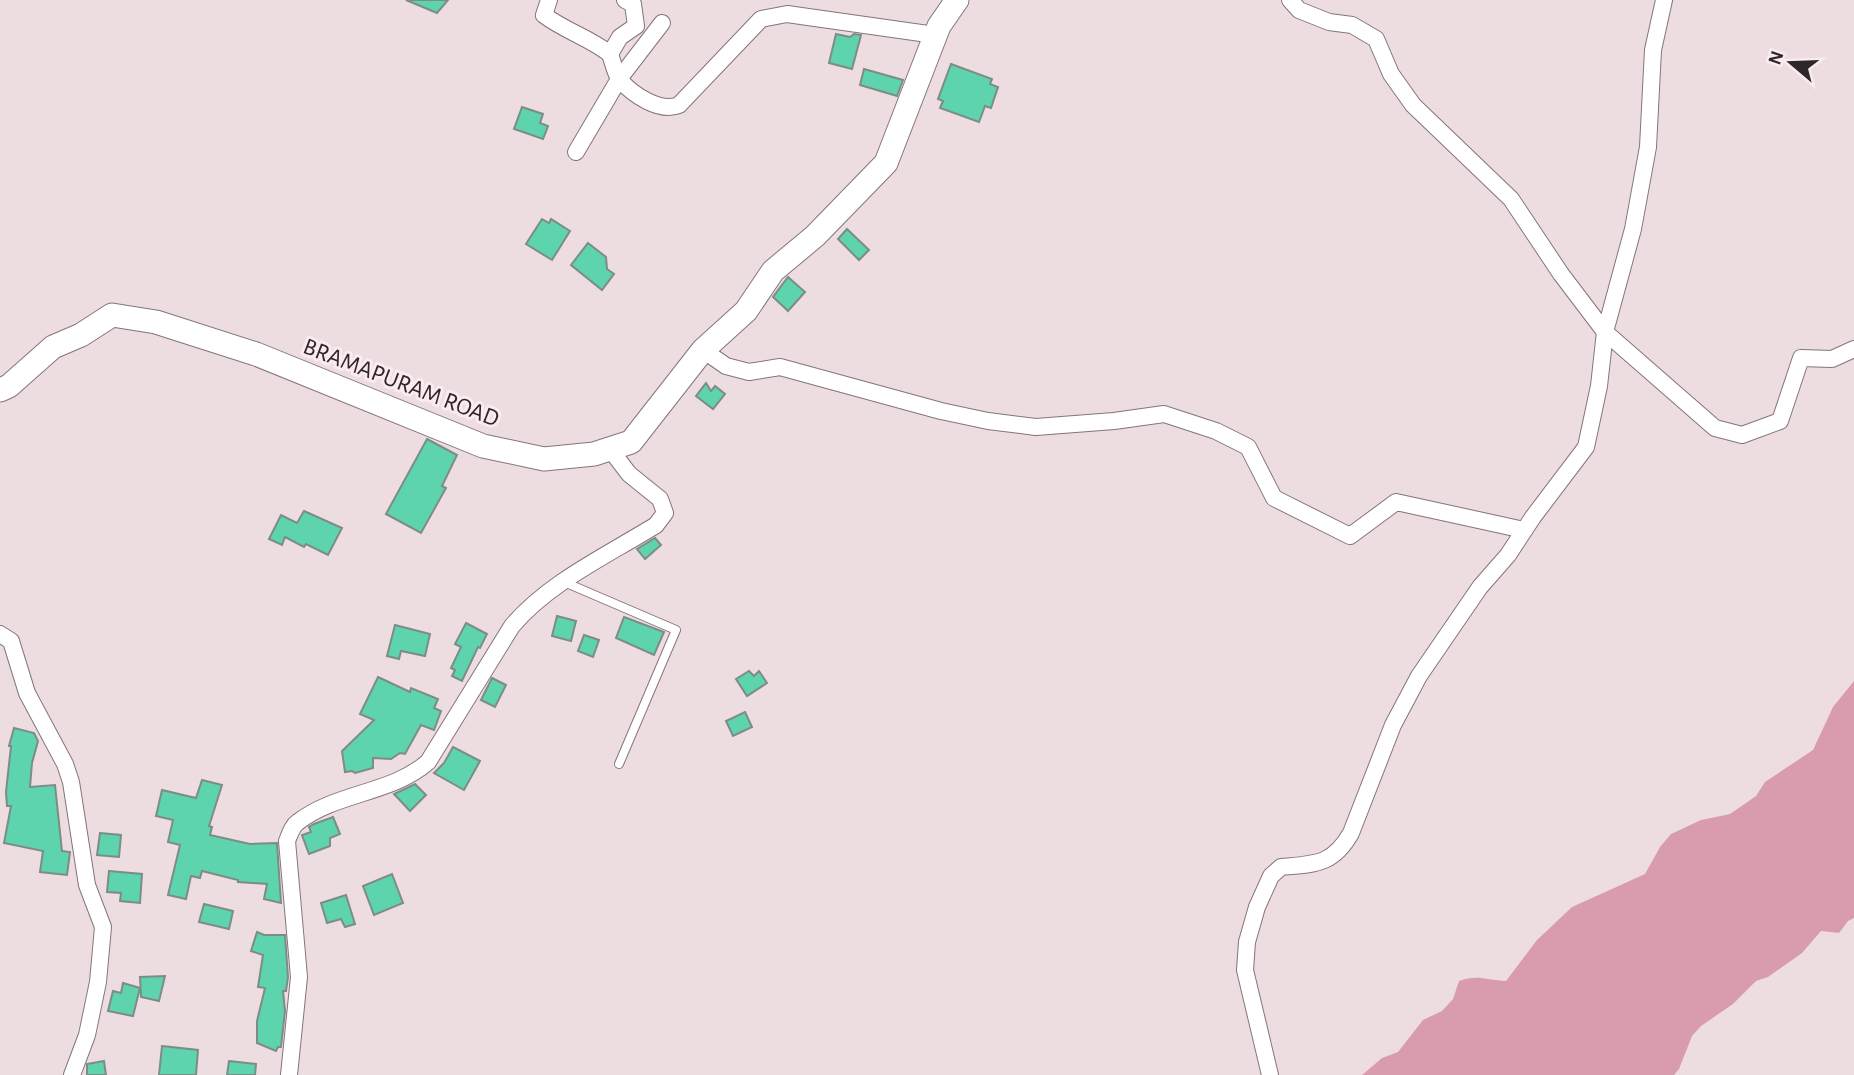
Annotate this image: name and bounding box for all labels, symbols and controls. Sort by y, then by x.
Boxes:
north arrow [1756,28,1826,98]
text: N [1765,49,1787,67]
street label: BRAMAPURAM ROAD [300,335,502,431]

